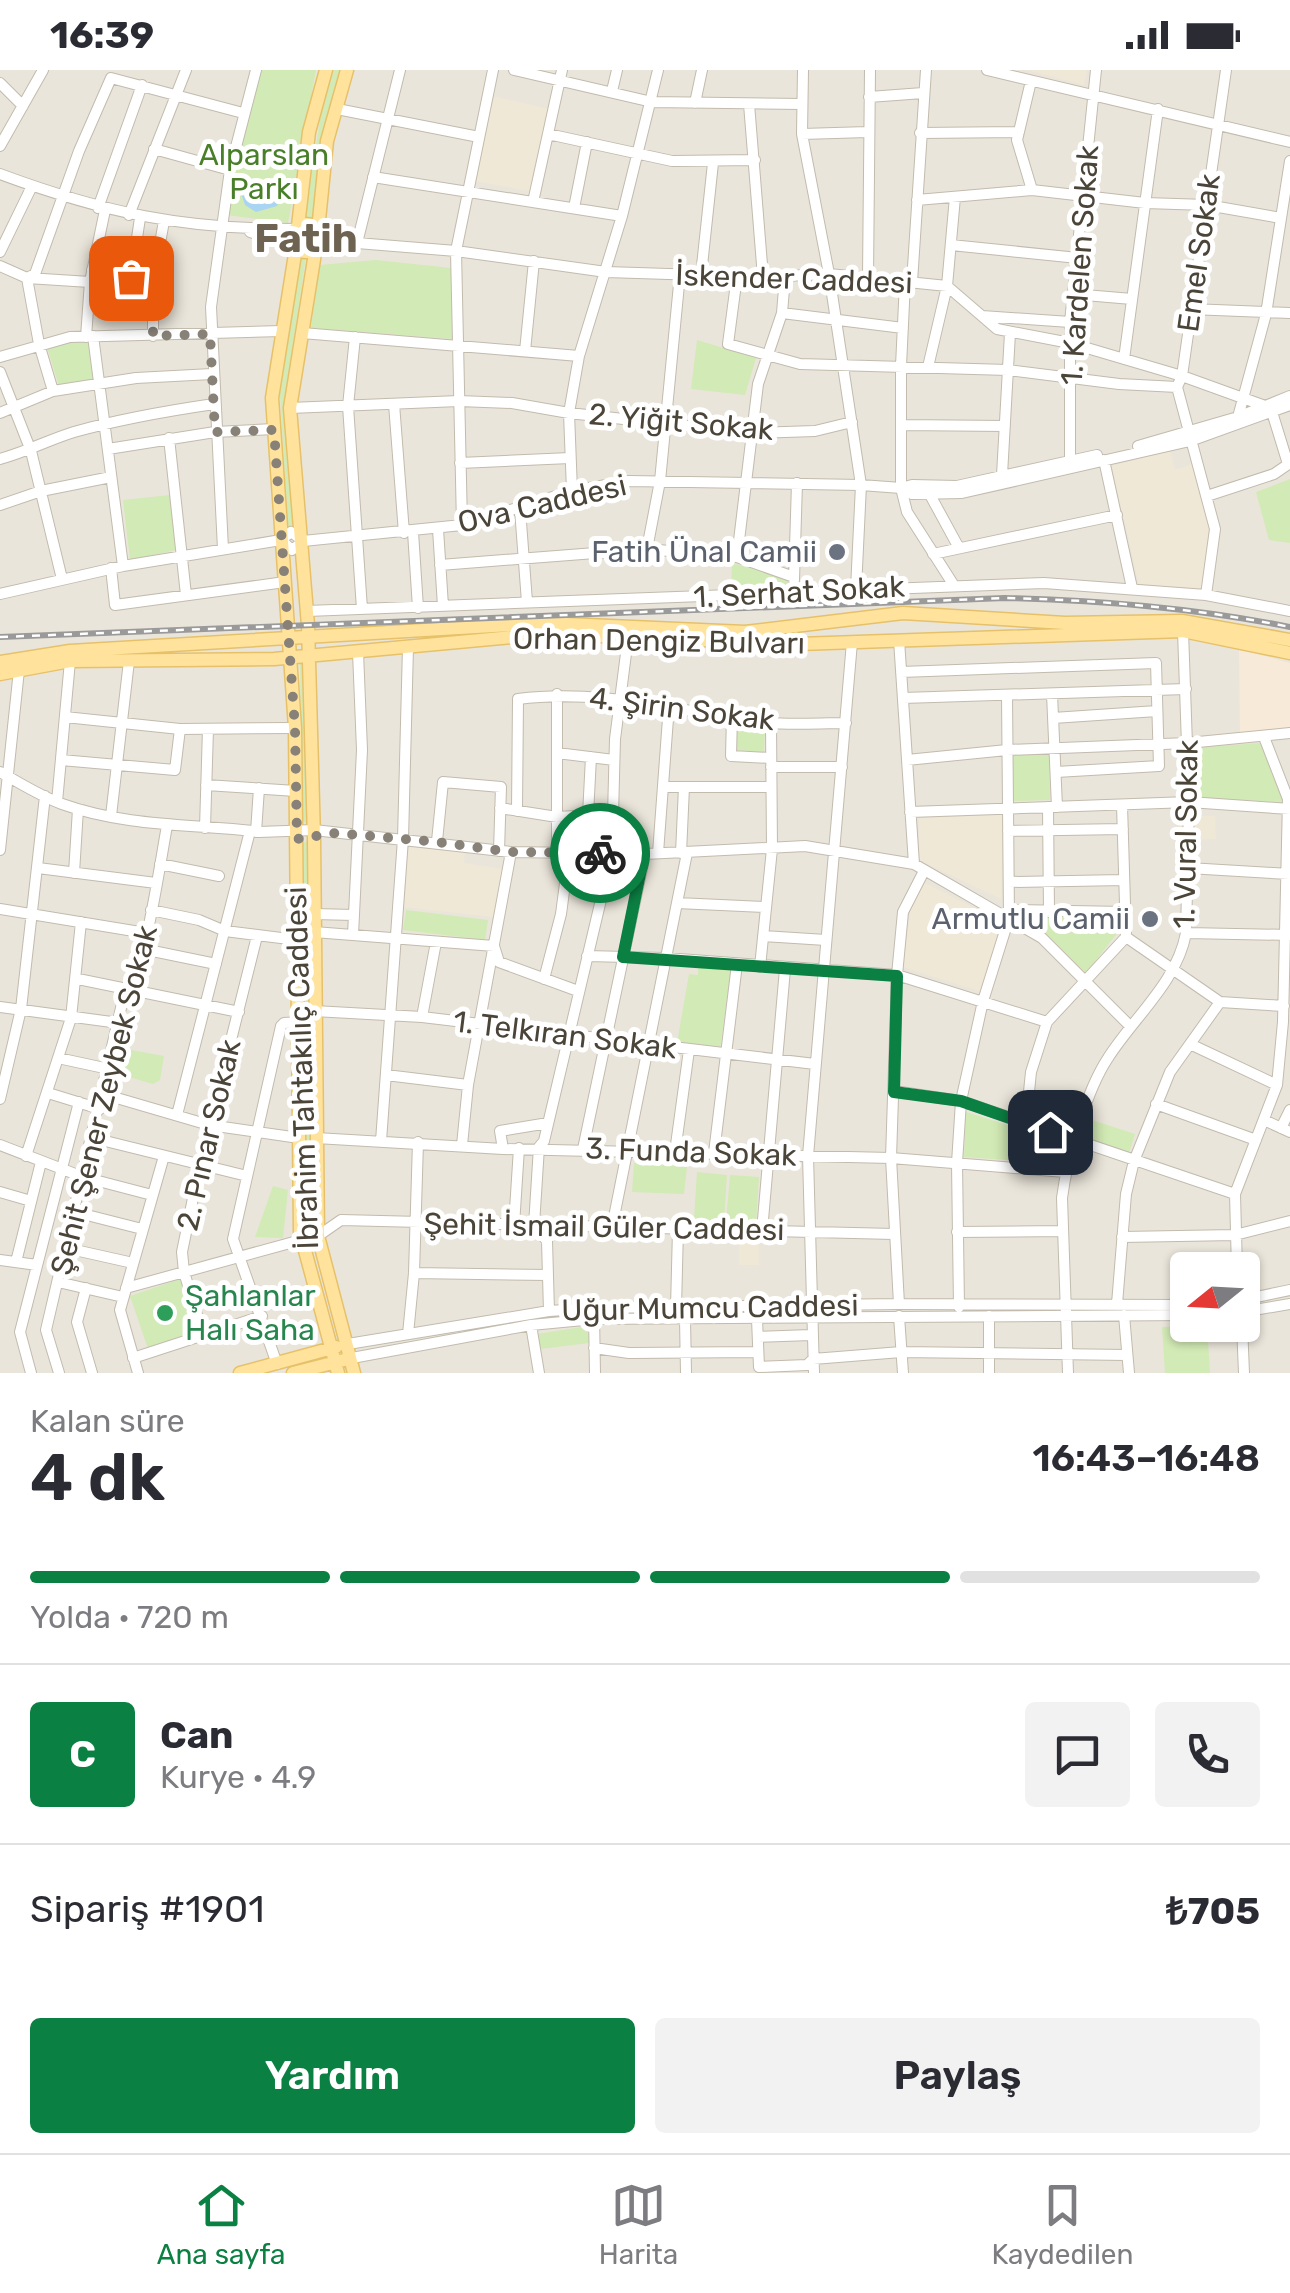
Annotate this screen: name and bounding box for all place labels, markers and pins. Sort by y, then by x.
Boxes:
pin [89,236,174,321]
place label: Fatih Ünal Camii [591,534,817,570]
marker: Fatih Ünal Camii [826,541,848,563]
place label: Armutlu Camii [932,901,1130,937]
marker: Armutlu Camii [1139,908,1161,930]
pin [1008,1090,1093,1175]
place label: Şahlanlar Halı Saha [185,1278,316,1348]
marker: Şahlanlar Halı Saha [154,1302,176,1324]

